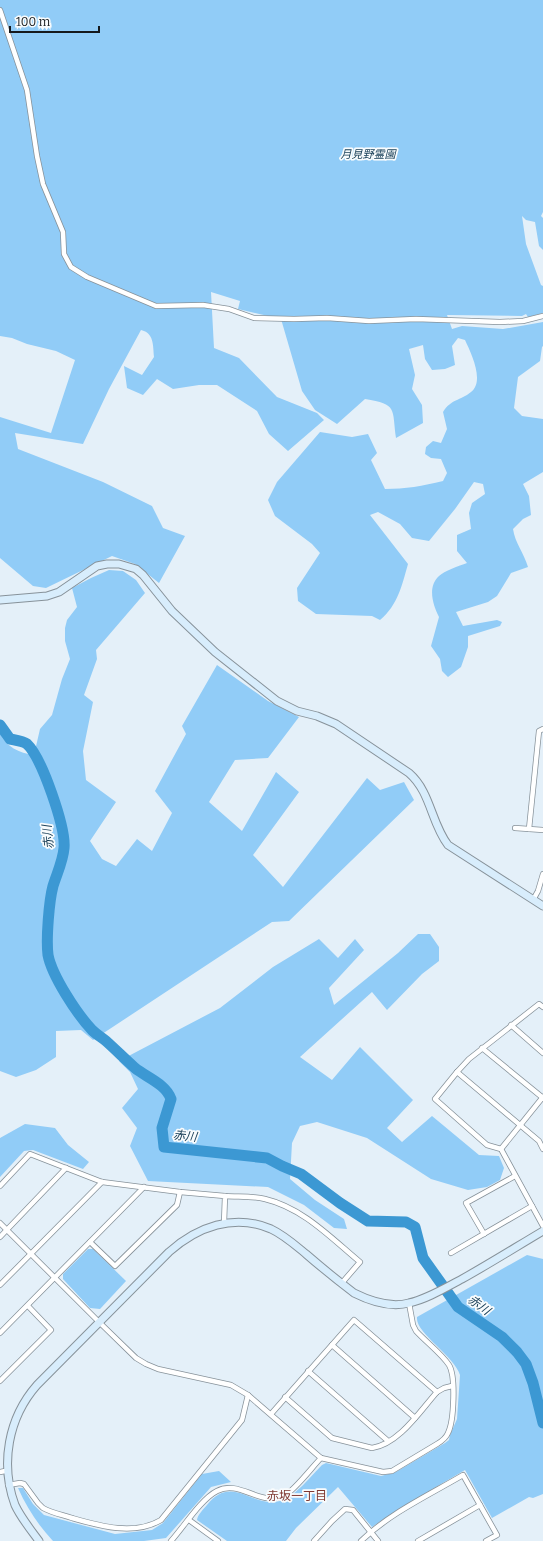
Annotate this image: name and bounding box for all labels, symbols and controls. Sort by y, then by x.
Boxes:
scale bar [10,8,99,34]
text: 100 m [16,15,51,29]
park label: 月見野霊園 [341,148,397,161]
water label: 赤川 [40,822,56,850]
water label: 赤川 [172,1128,200,1144]
water label: 赤川 [465,1292,494,1319]
district label: 赤坂一丁目 [267,1489,327,1503]

